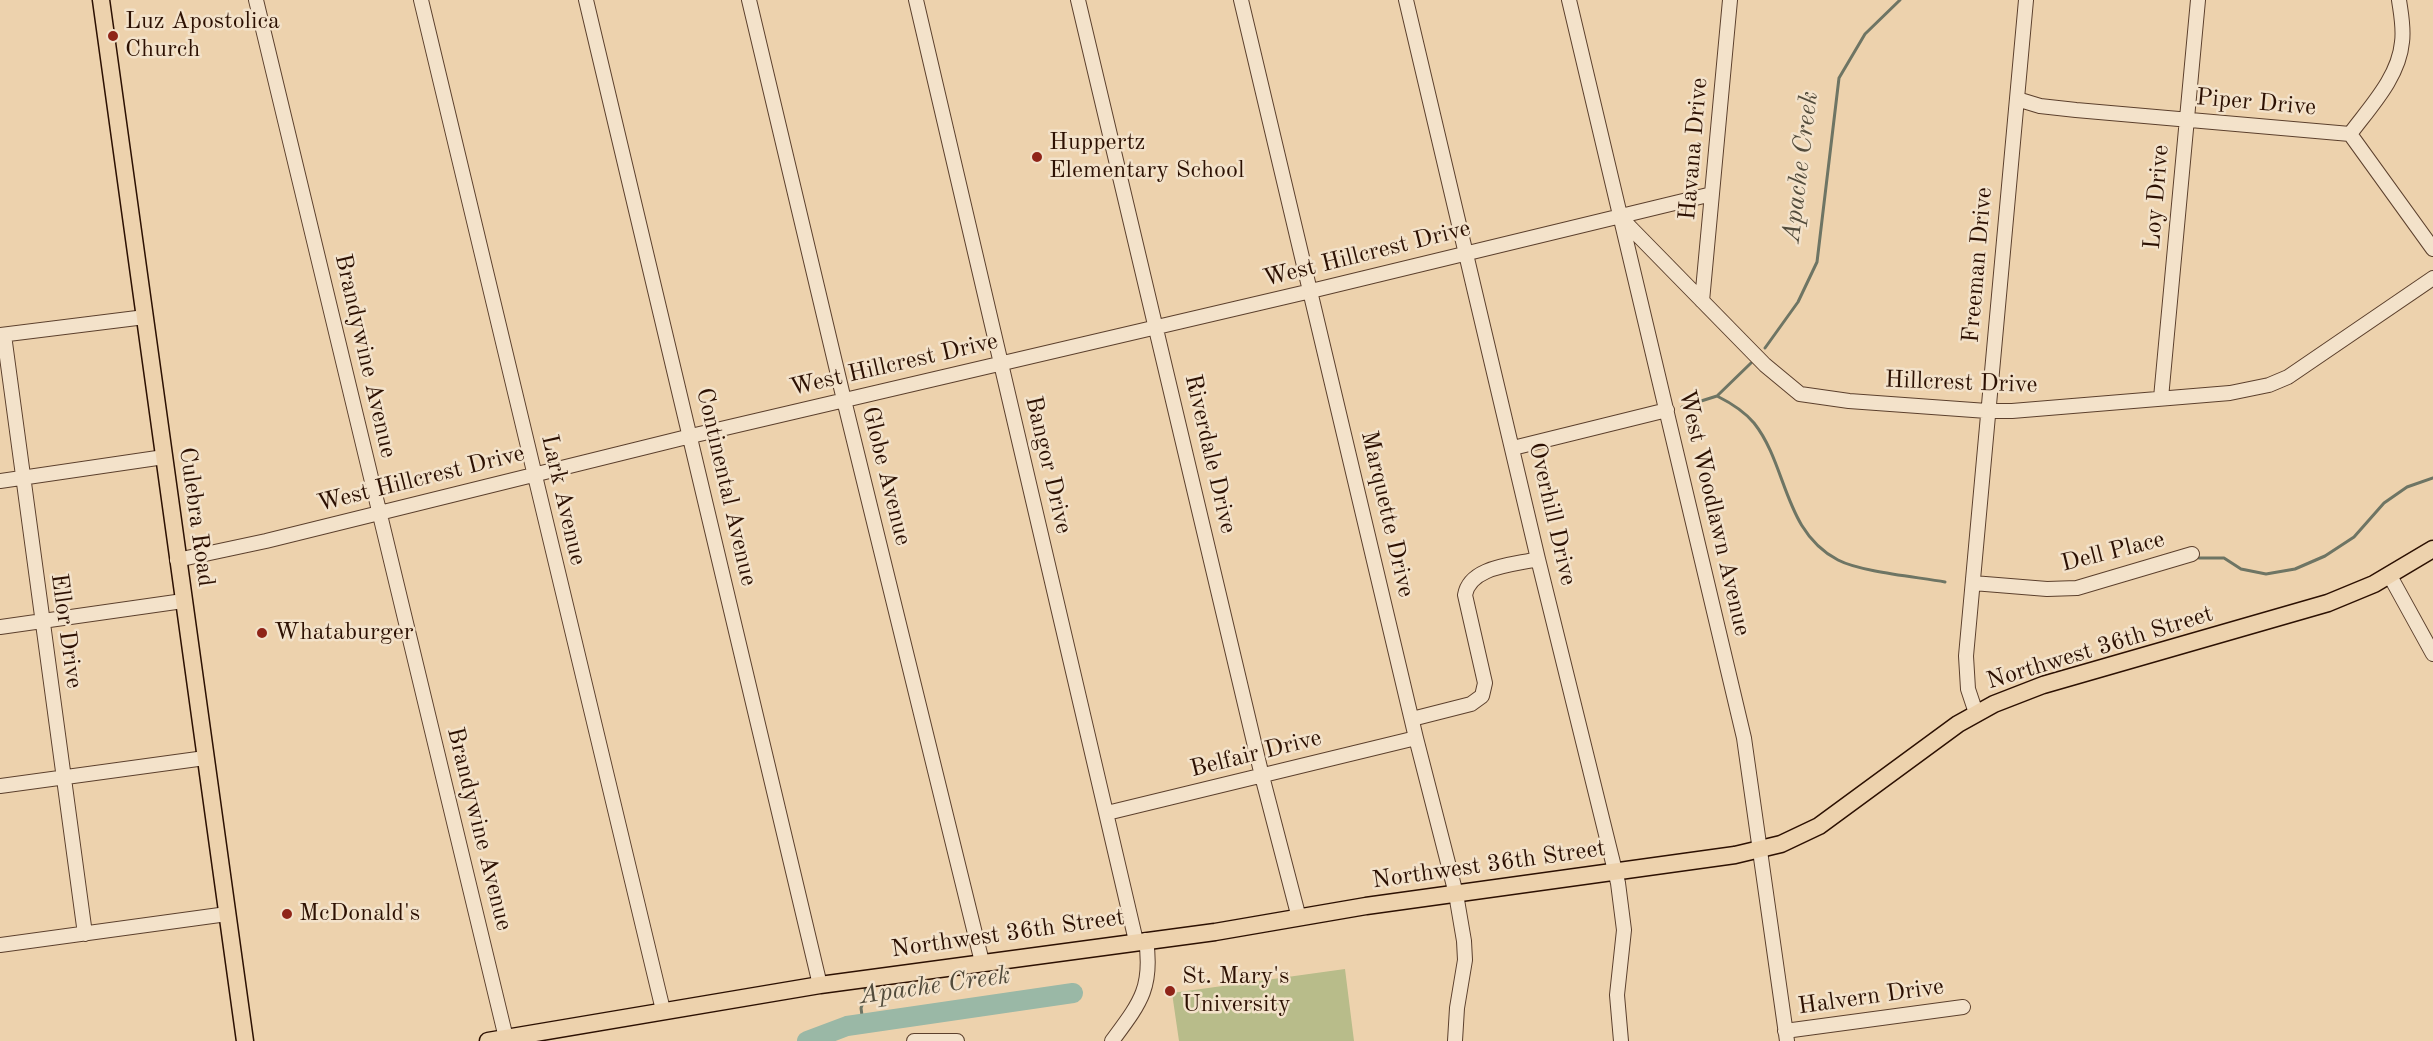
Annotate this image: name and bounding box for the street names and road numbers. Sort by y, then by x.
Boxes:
street label: Havana Drive [1673,77,1715,221]
street label: Piper Drive [2195,83,2317,123]
street label: Loy Drive [2138,143,2176,251]
street label: Freeman Drive [1957,186,1999,344]
street label: West Hillcrest Drive [1260,214,1474,294]
street label: Brandywine Avenue [328,251,402,461]
street label: West Hillcrest Drive [787,327,1001,403]
street label: Hillcrest Drive [1884,366,2038,400]
street label: Riverdale Drive [1178,372,1242,536]
street label: Continental Avenue [689,385,763,589]
street label: West Woodlawn Avenue [1672,387,1756,639]
street label: Bangor Drive [1018,393,1078,537]
street label: Globe Avenue [855,404,917,548]
street label: Marquette Drive [1354,428,1420,600]
street label: Lark Avenue [534,432,592,568]
street label: West Hillcrest Drive [314,439,528,519]
street label: Overhill Drive [1522,440,1582,588]
street label: Culebra Road [172,445,220,589]
street label: Dell Place [2058,525,2168,579]
street label: Ellor Drive [44,572,88,690]
street label: Northwest 36th Street [1983,600,2217,696]
street label: Brandywine Avenue [440,724,518,934]
street label: Belfair Drive [1187,724,1325,784]
street label: Northwest 36th Street [1370,834,1608,896]
street label: Northwest 36th Street [889,903,1127,965]
street label: Halvern Drive [1796,973,1946,1021]

